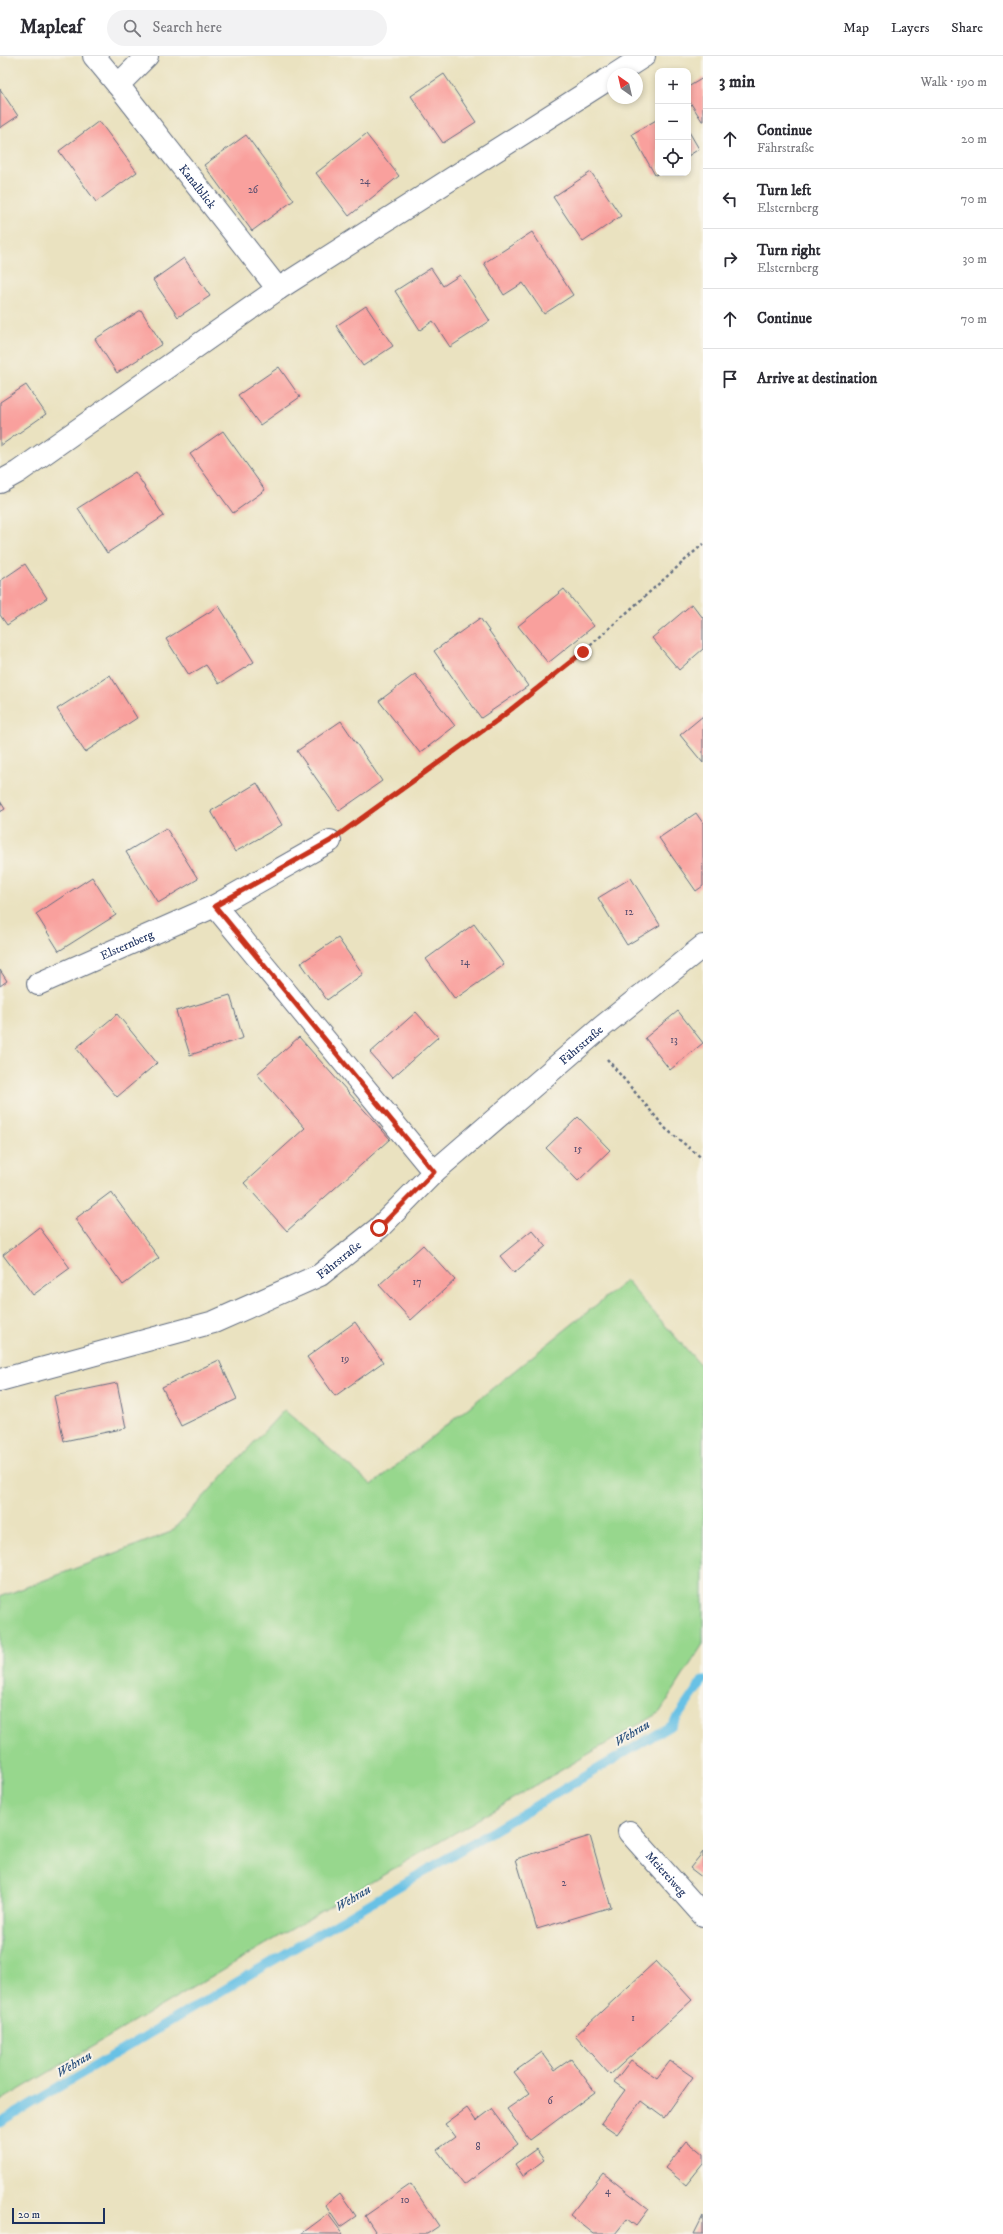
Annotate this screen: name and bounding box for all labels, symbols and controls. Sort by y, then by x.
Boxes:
search box [107,10,387,46]
text: Mapleaf [20,16,83,39]
icon: search [121,17,143,39]
text: Search here [153,18,222,37]
text: Map [843,19,869,37]
text: Layers [891,19,929,37]
text: Share [951,19,983,37]
north arrow [607,68,643,104]
map controls [655,68,691,176]
button: + [655,68,691,104]
text: 3 min [719,71,755,93]
text: Walk · 190 m [921,74,987,90]
button: − [655,104,691,140]
text: Continue [757,121,812,140]
icon: ahead [719,128,741,150]
text: 20 m [961,131,987,147]
button: locate [655,140,691,176]
text: Fährstraße [757,140,814,156]
street label: Kanalblick [176,161,220,212]
house number: 24 [360,175,371,187]
text: Turn left [757,181,811,200]
house number: 26 [248,184,259,196]
icon: left [719,188,741,210]
text: 70 m [961,191,987,207]
text: Elsternberg [757,200,818,216]
text: Turn right [757,241,820,260]
icon: right [719,248,741,270]
text: 30 m [963,251,987,267]
text: Elsternberg [757,260,818,276]
icon: ahead [719,308,741,330]
text: Continue [757,309,812,328]
text: 70 m [961,311,987,327]
icon: arrive [719,368,741,390]
text: Arrive at destination [757,369,877,388]
route end [574,643,592,661]
house number: 12 [625,906,633,918]
street label: Elsternberg [98,927,156,963]
house number: 14 [460,956,470,968]
street label: Fährstraße [556,1022,606,1068]
house number: 13 [670,1034,678,1046]
house number: 15 [574,1143,582,1155]
route start [370,1219,388,1237]
street label: Fährstraße [314,1237,364,1282]
house number: 17 [413,1276,421,1288]
house number: 19 [341,1353,349,1365]
water label: Wehrau [611,1716,653,1750]
street label: Meiereiweg [642,1848,690,1899]
house number: 2 [562,1877,567,1889]
water label: Wehrau [332,1881,374,1915]
house number: 1 [631,2012,635,2024]
water label: Wehrau [53,2047,95,2081]
house number: 6 [547,2095,553,2107]
house number: 8 [475,2141,481,2153]
house number: 4 [605,2185,611,2197]
house number: 10 [400,2194,410,2206]
scale bar [12,2206,105,2225]
text: 20 m [18,2208,40,2222]

